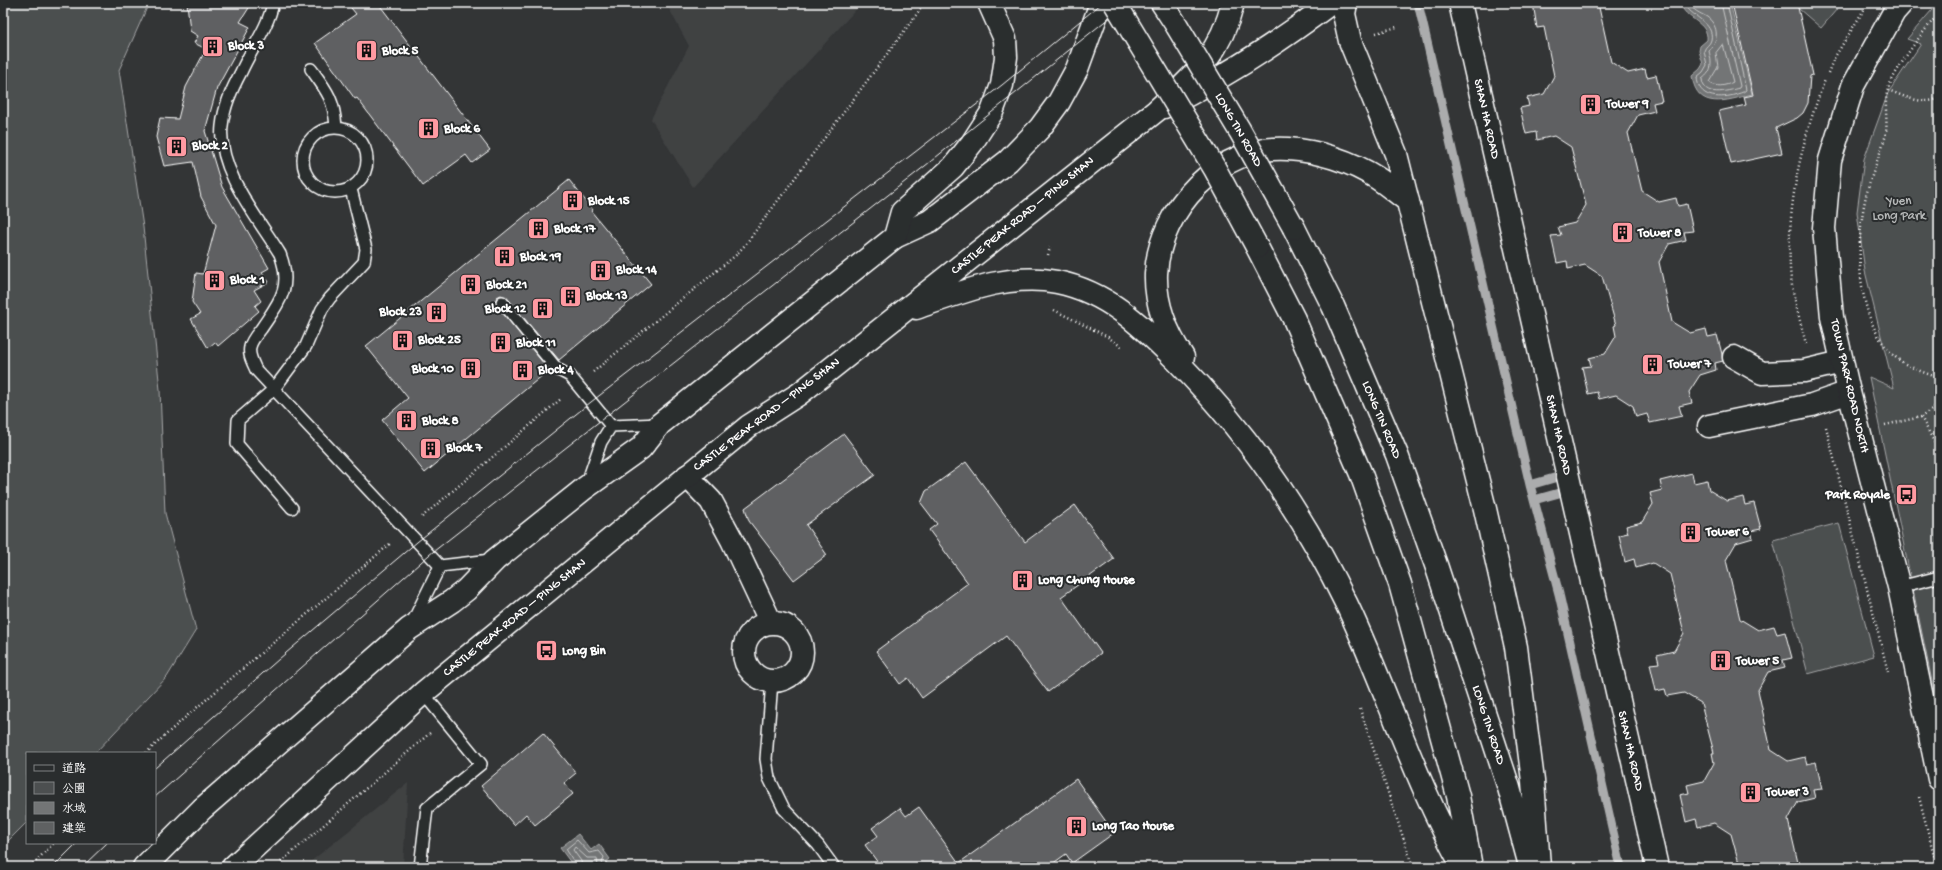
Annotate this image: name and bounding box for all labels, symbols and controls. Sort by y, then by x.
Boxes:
building icon: Block 3 [200,33,226,59]
building icon: Block 5 [354,38,380,64]
place label: Block 3 [227,39,265,54]
place label: Block 5 [381,44,419,59]
street label: SHAN HA ROAD [1470,78,1503,161]
street label: LONG TIN ROAD [1211,90,1265,170]
building icon: Tower 9 [1578,91,1604,117]
place label: Tower 9 [1605,97,1649,112]
building icon: Block 6 [416,116,442,142]
place label: Block 6 [443,122,481,137]
building icon: Block 2 [164,133,190,159]
place label: Block 2 [191,139,229,154]
street label: CASTLE PEAK ROAD – PING SHAN [949,154,1097,278]
building icon: Block 15 [560,188,586,214]
place label: Block 15 [587,194,630,209]
park label: Yuen Long Park [1873,194,1927,224]
building icon: Block 17 [526,216,552,242]
building icon: Tower 8 [1609,220,1635,246]
place label: Block 17 [553,222,597,237]
place label: Tower 8 [1637,226,1681,241]
building icon: Block 19 [492,244,518,270]
place label: Block 19 [519,250,562,265]
building icon: Block 14 [588,257,614,283]
place label: Block 14 [615,263,658,278]
building icon: Block 1 [201,267,227,293]
building icon: Block 21 [458,272,484,298]
place label: Block 1 [229,273,265,288]
place label: Block 21 [485,278,527,293]
building icon: Block 13 [557,283,583,309]
place label: Block 13 [585,289,628,304]
building icon: Block 12 [529,296,555,322]
building icon: Block 23 [424,299,450,325]
place label: Block 12 [484,302,527,317]
place label: Block 23 [378,305,422,320]
street label: TOWN PARK ROAD NORTH [1826,317,1872,455]
building icon: Block 25 [390,327,416,353]
building icon: Block 11 [488,330,514,356]
place label: Block 25 [417,333,461,348]
place label: Block 11 [515,336,556,351]
building icon: Tower 7 [1640,351,1666,377]
street label: CASTLE PEAK ROAD – PING SHAN [691,355,843,475]
building icon: Block 10 [457,356,483,382]
building icon: Block 4 [510,357,536,383]
place label: Tower 7 [1667,357,1712,372]
place label: Block 10 [411,362,455,377]
place label: Block 4 [537,363,575,378]
street label: LONG TIN ROAD [1358,379,1404,462]
street label: SHAN HA ROAD [1542,394,1575,477]
building icon: Block 8 [394,408,420,434]
place label: Block 8 [421,414,459,429]
building icon: Block 7 [417,435,443,461]
place label: Block 7 [445,441,484,456]
bus stop icon: Park Royale [1893,482,1919,508]
place label: Park Royale [1824,488,1891,503]
building icon: Tower 6 [1677,519,1703,545]
place label: Tower 6 [1705,525,1749,540]
street label: CASTLE PEAK ROAD – PING SHAN [441,556,589,680]
building icon: Long Chung House [1009,567,1035,593]
place label: Long Chung House [1038,573,1136,588]
bus stop icon: Long Bin [534,638,560,664]
place label: Long Bin [562,644,607,659]
building icon: Tower 5 [1708,648,1734,674]
place label: Tower 5 [1735,654,1779,669]
street label: LONG TIN ROAD [1468,683,1508,767]
street label: SHAN HA ROAD [1614,710,1647,793]
legend [26,752,156,844]
text: 道路 [62,762,86,777]
building icon: Tower 3 [1738,779,1764,805]
text: 公園 [62,782,86,797]
place label: Tower 3 [1765,785,1809,800]
text: 水域 [62,802,86,817]
building icon: Long Tao House [1064,813,1090,839]
place label: Long Tao House [1092,819,1175,834]
text: 建築 [62,822,86,837]

